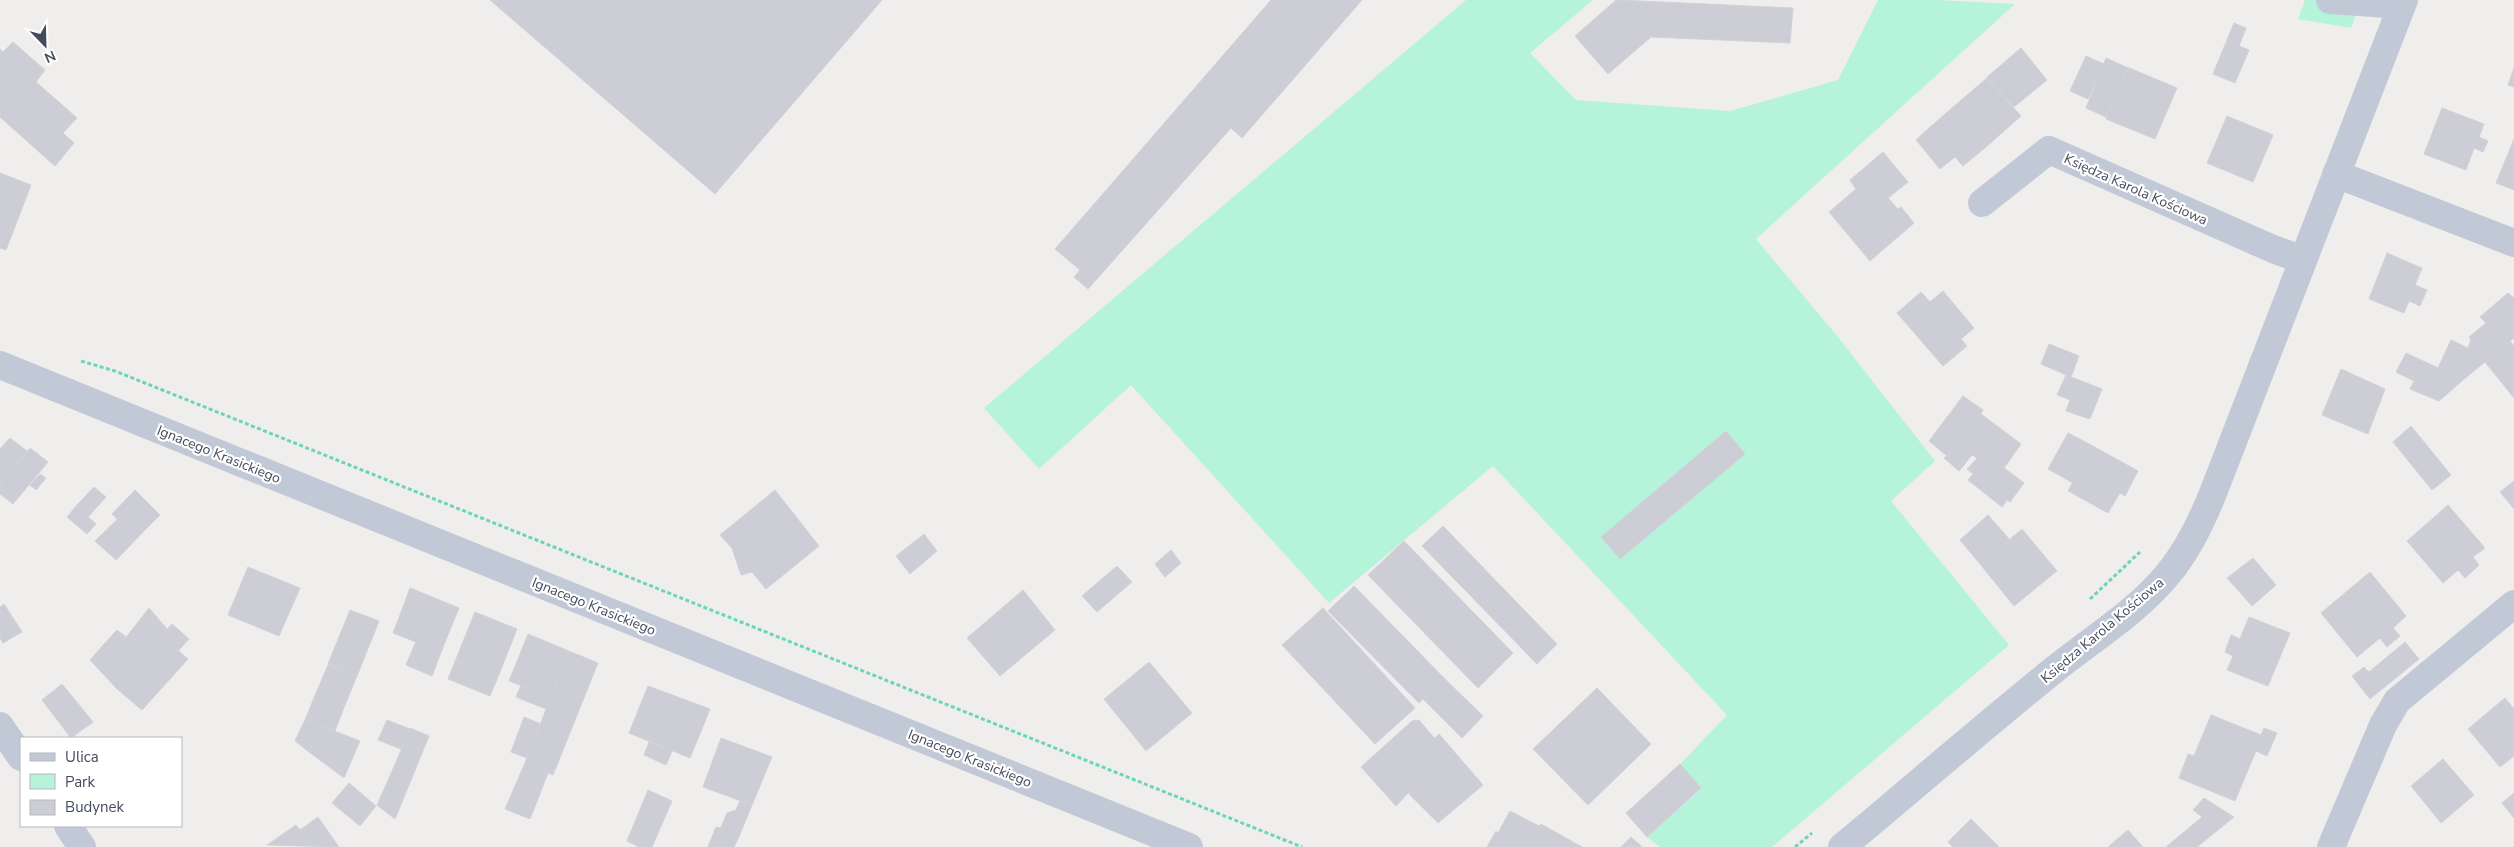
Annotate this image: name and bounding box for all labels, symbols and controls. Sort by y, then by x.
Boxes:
north arrow [20,20,70,70]
text: N [41,46,58,67]
street label: Księdza Karola Kościowa [2061,149,2211,230]
street label: Ignacego Krasickiego [154,421,284,488]
street label: Ignacego Krasickiego [529,573,659,640]
street label: Księdza Karola Kościowa [2037,573,2168,688]
street label: Ignacego Krasickiego [905,725,1035,792]
legend [20,737,182,827]
text: Ulica [65,747,99,767]
text: Park [65,772,95,792]
text: Budynek [65,797,125,817]

